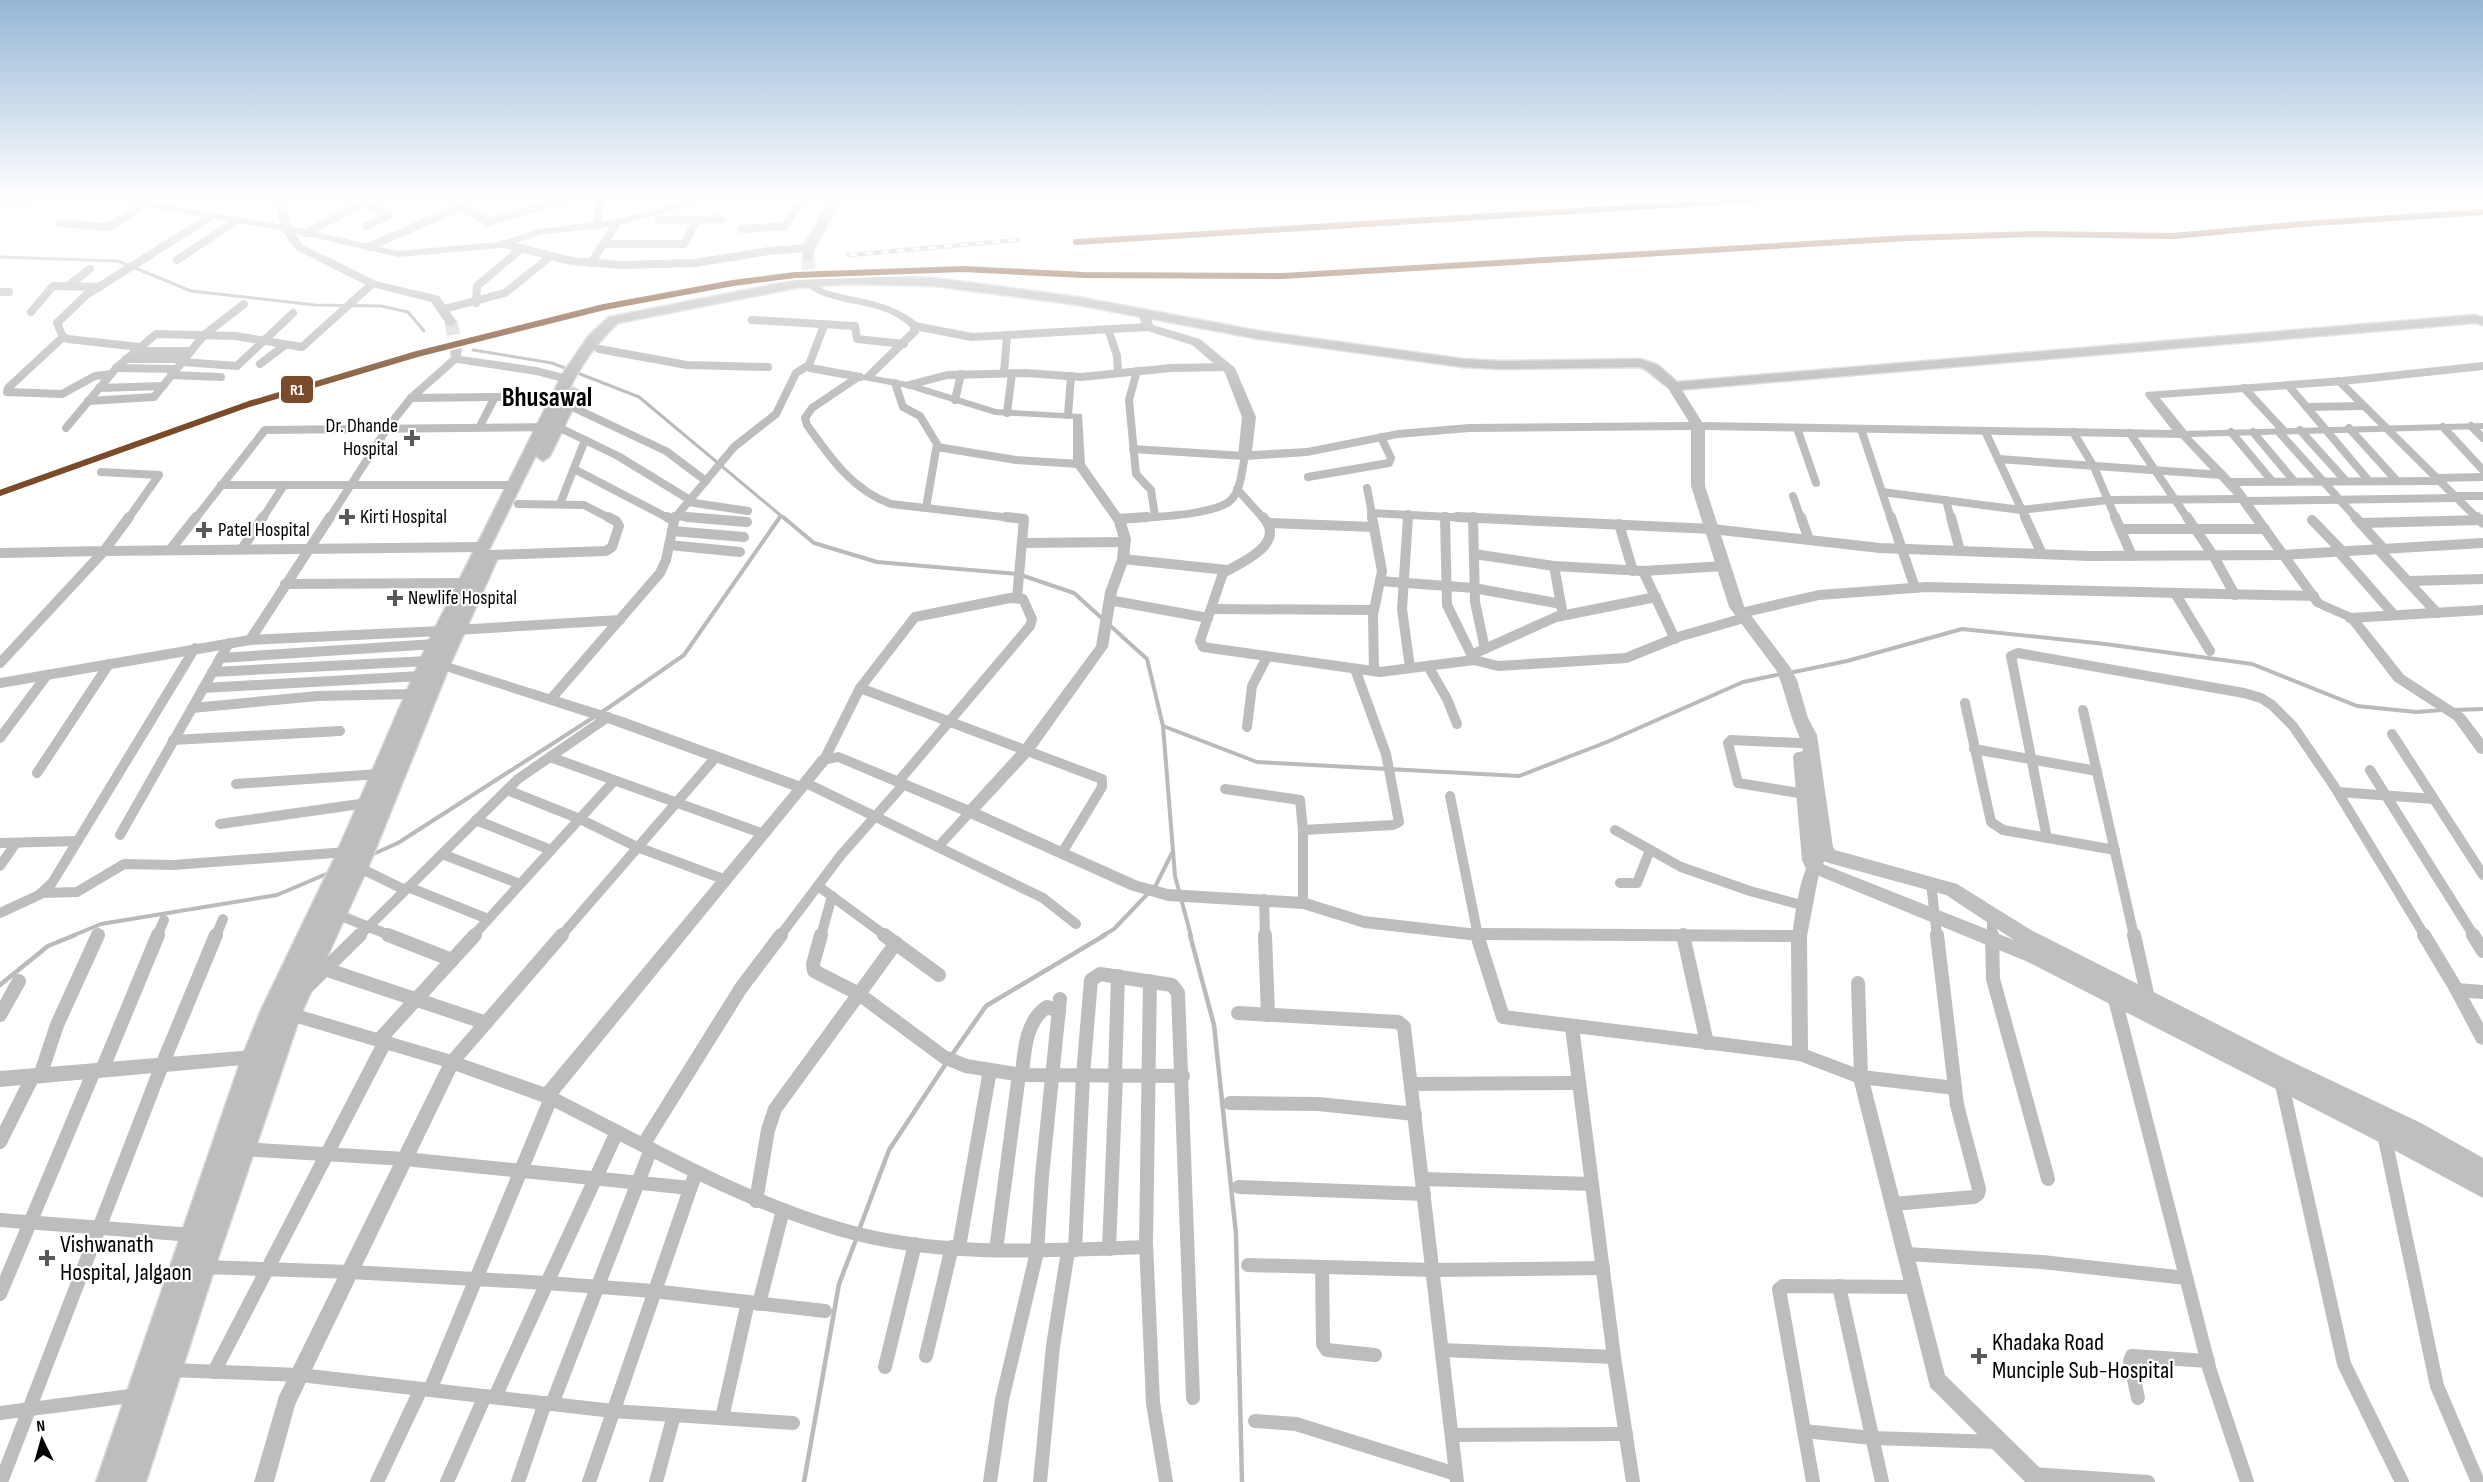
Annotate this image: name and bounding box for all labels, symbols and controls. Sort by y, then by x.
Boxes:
line badge: R1 [280,375,314,404]
text: R1 [290,381,305,400]
district label: Bhusawal [502,382,592,414]
place label: Dr. Dhande Hospital [326,414,398,461]
marker: Dr. Dhande Hospital [403,429,421,447]
place label: Kirti Hospital [360,505,447,529]
marker: Kirti Hospital [338,508,356,526]
place label: Patel Hospital [218,518,310,542]
marker: Patel Hospital [195,521,213,539]
place label: Newlife Hospital [408,586,517,610]
marker: Newlife Hospital [386,589,404,607]
place label: Vishwanath Hospital, Jalgaon [60,1230,192,1287]
marker: Vishwanath Hospital, Jalgaon [38,1249,56,1267]
place label: Khadaka Road Munciple Sub-Hospital [1992,1328,2174,1385]
marker: Khadaka Road Munciple Sub-Hospital [1970,1347,1988,1365]
north arrow [12,1410,72,1470]
text: N [36,1417,46,1436]

